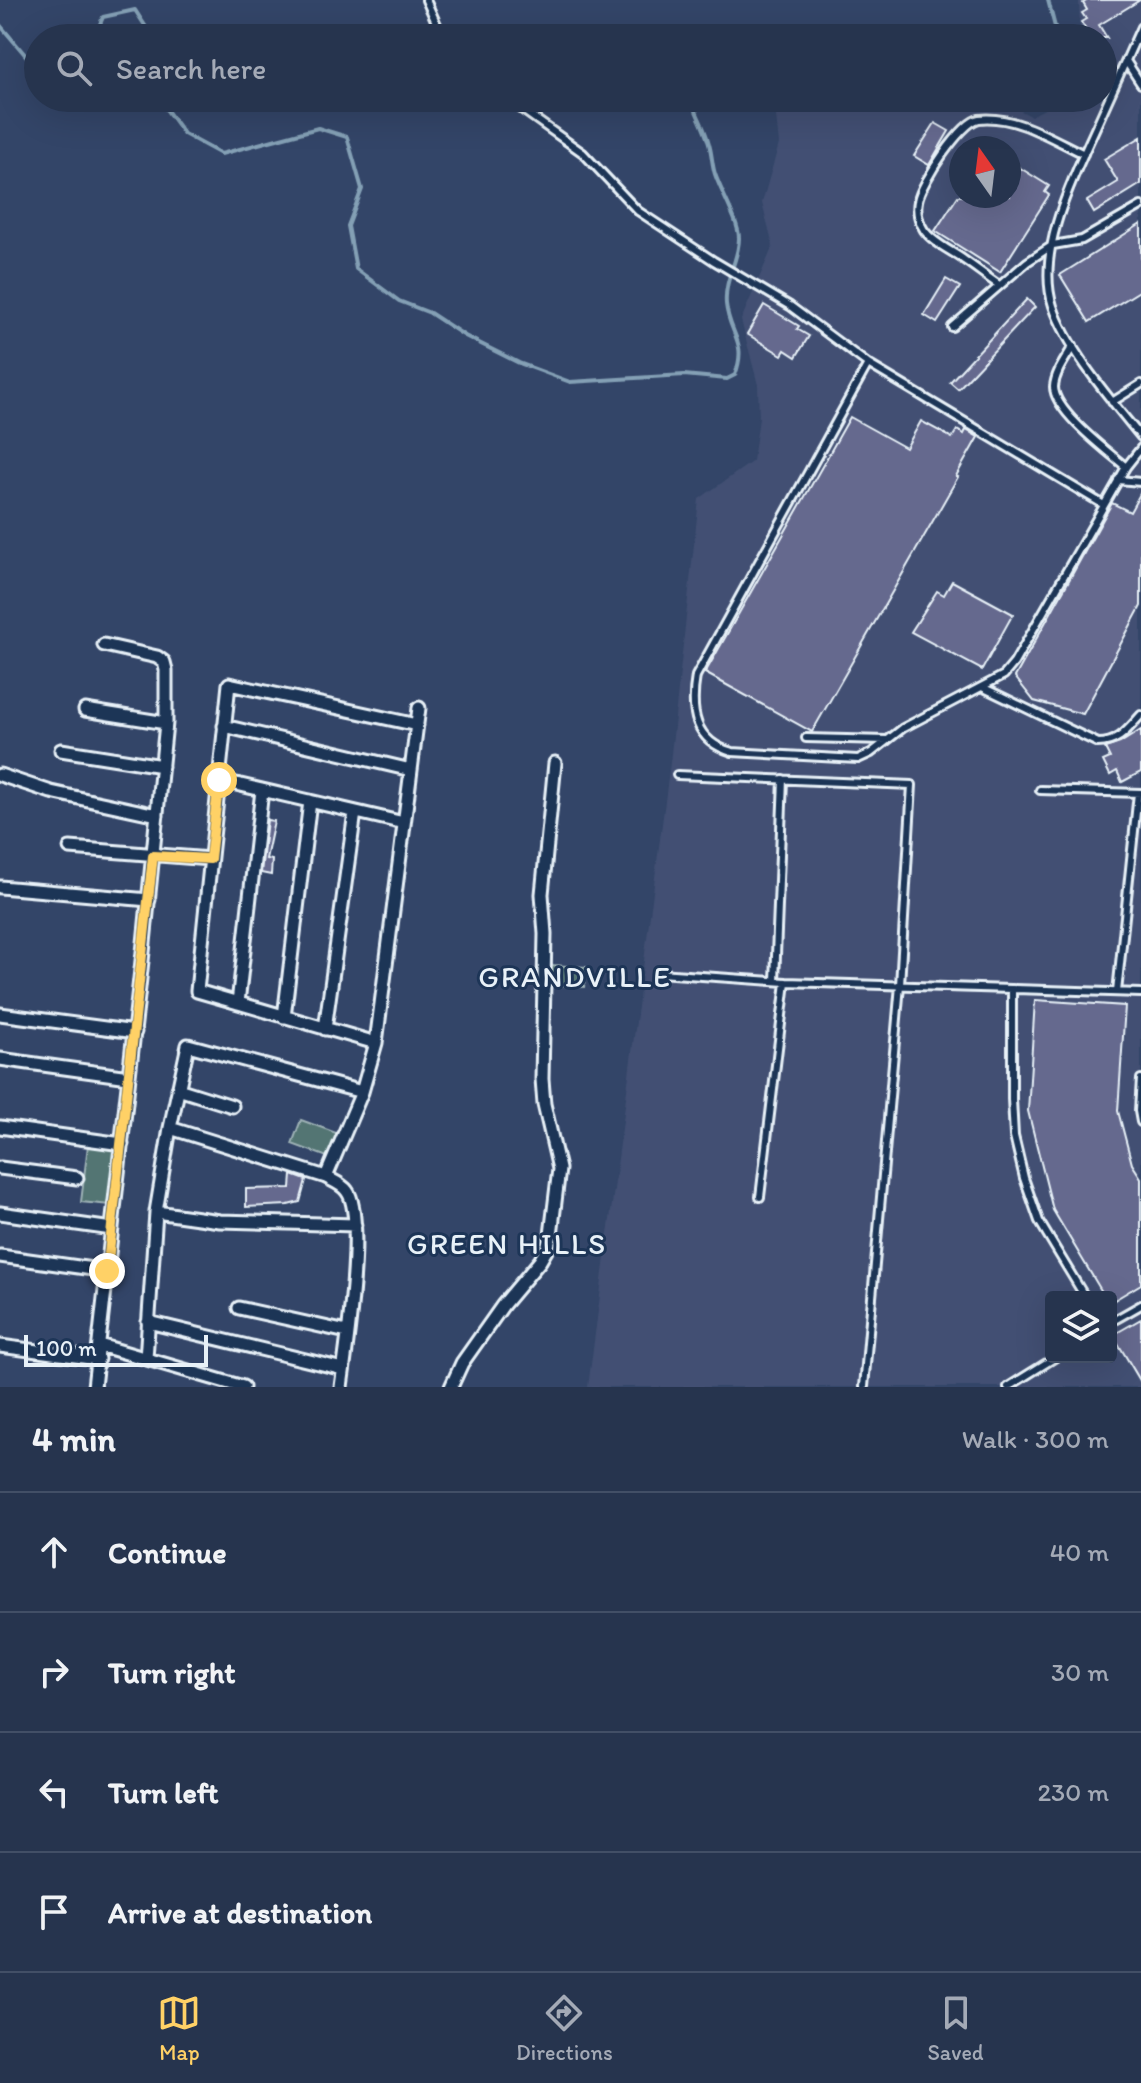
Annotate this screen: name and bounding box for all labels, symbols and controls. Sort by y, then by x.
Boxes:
search box [24,24,1117,112]
icon: search [52,46,96,90]
text: Search here [116,50,266,87]
north arrow [949,136,1021,208]
route start [201,762,237,798]
district label: GRANDVILLE [478,958,672,995]
district label: GREEN HILLS [407,1225,607,1262]
route end [89,1253,125,1289]
map controls [1045,1291,1117,1363]
button: layers [1045,1291,1117,1363]
scale bar [24,1331,208,1367]
text: 100 m [36,1335,97,1362]
text: 4 min [32,1419,116,1460]
text: Walk · 300 m [962,1423,1109,1455]
icon: ahead [32,1530,76,1574]
text: Continue [108,1534,227,1571]
text: 40 m [1050,1536,1109,1568]
icon: right [32,1650,76,1694]
text: Turn right [108,1654,236,1691]
text: 30 m [1051,1656,1109,1688]
icon: left [32,1770,76,1814]
text: Turn left [108,1774,219,1811]
text: 230 m [1037,1776,1109,1808]
icon: arrive [32,1890,76,1934]
text: Arrive at destination [108,1894,372,1931]
tab: Map [157,1991,201,2066]
tab: Directions [516,1991,613,2066]
tab: Saved [927,1991,984,2066]

